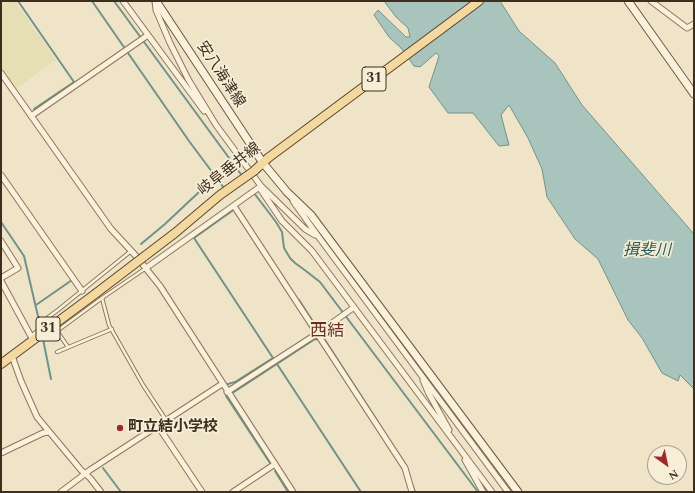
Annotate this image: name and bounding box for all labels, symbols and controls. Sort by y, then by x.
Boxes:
street label: 安八海津線 [192,39,248,111]
road number: 31 [362,67,386,91]
street label: 岐阜垂井線 [195,140,265,200]
water label: 揖斐川 [623,242,671,262]
road number: 31 [36,317,60,341]
district label: 西結 [310,323,344,343]
place label: 町立結小学校 [128,419,218,437]
marker: 町立結小学校 [115,423,125,433]
north arrow [647,445,687,485]
text: N [665,465,682,484]

